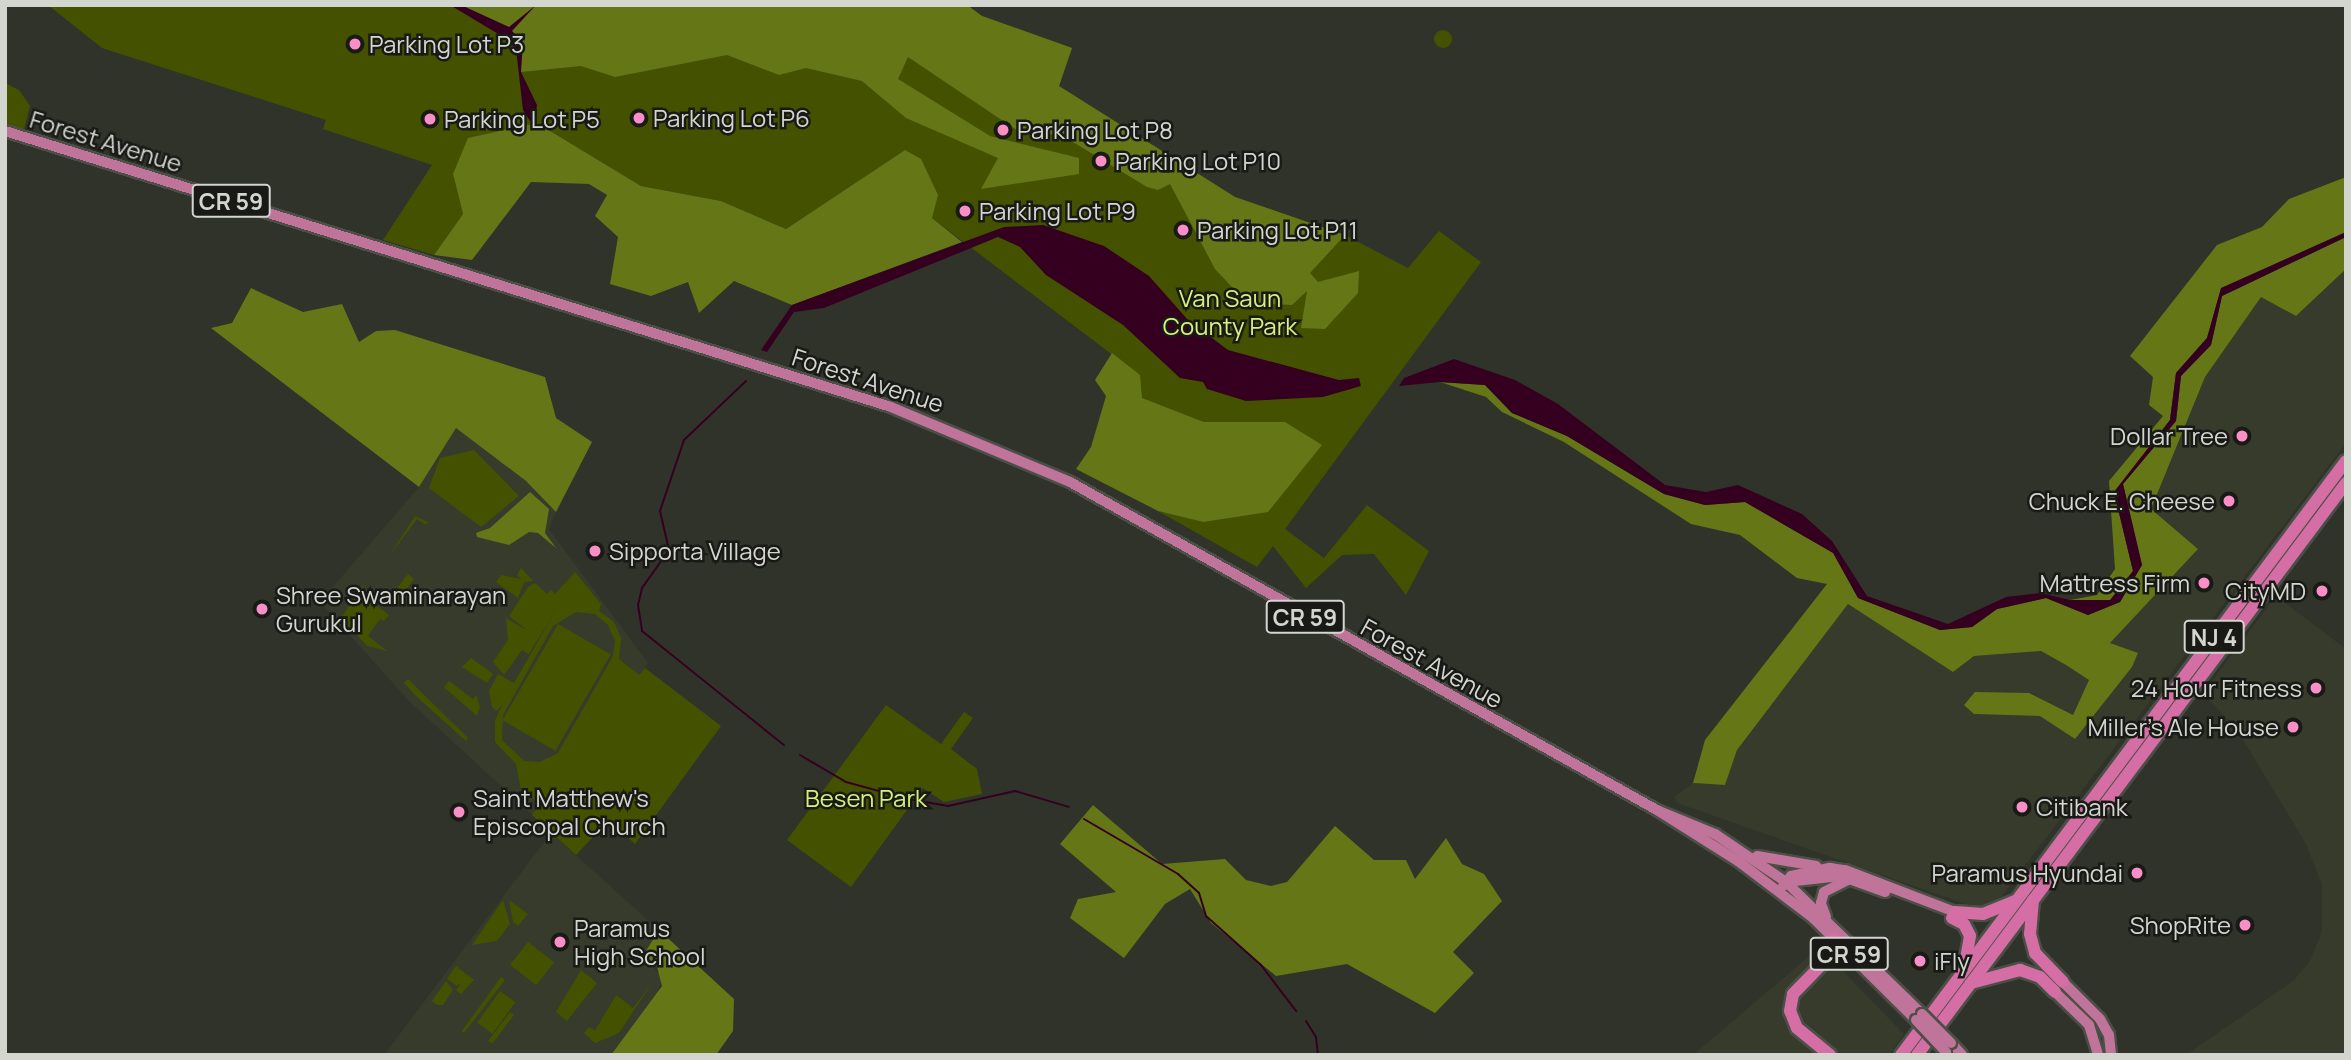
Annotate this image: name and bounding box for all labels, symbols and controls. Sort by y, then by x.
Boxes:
place label: Parking Lot P3 [369,30,524,58]
marker: Parking Lot P3 [347,36,363,52]
street label: Forest Avenue [26,104,186,178]
place label: Parking Lot P6 [653,104,810,132]
place label: Parking Lot P5 [444,105,600,133]
marker: Parking Lot P6 [631,110,647,126]
marker: Parking Lot P5 [422,111,438,127]
place label: Parking Lot P8 [1017,116,1173,144]
marker: Parking Lot P8 [995,122,1011,138]
place label: Parking Lot P10 [1115,147,1281,175]
marker: Parking Lot P10 [1093,153,1109,169]
road number: CR 59 [191,182,271,220]
place label: Parking Lot P9 [979,197,1136,225]
marker: Parking Lot P9 [957,203,973,219]
place label: Parking Lot P11 [1197,216,1358,244]
marker: Parking Lot P11 [1175,222,1191,238]
park label: Van Saun County Park [1163,284,1297,340]
street label: Forest Avenue [789,342,947,418]
place label: Dollar Tree [2110,422,2228,450]
marker: Dollar Tree [2234,428,2250,444]
place label: Chuck E. Cheese [2029,487,2215,515]
marker: Chuck E. Cheese [2221,493,2237,509]
place label: Sipporta Village [609,537,781,565]
marker: Sipporta Village [587,543,603,559]
place label: Mattress Firm [2040,569,2190,597]
marker: Mattress Firm [2196,575,2212,591]
place label: CityMD [2225,577,2306,605]
place label: Shree Swaminarayan Gurukul [276,581,506,637]
marker: CityMD [2312,581,2332,601]
road number: CR 59 [1265,597,1345,636]
marker: Shree Swaminarayan Gurukul [254,601,270,617]
street label: Forest Avenue [1356,612,1508,714]
road number: NJ 4 [2182,618,2246,656]
place label: 24 Hour Fitness [2131,674,2302,702]
marker: 24 Hour Fitness [2308,680,2324,696]
place label: Miller's Ale House [2088,713,2279,741]
marker: Miller's Ale House [2285,719,2301,735]
place label: Saint Matthew's Episcopal Church [473,784,666,840]
park label: Besen Park [805,784,927,812]
place label: Citibank [2036,793,2128,821]
marker: Citibank [2014,799,2030,815]
marker: Saint Matthew's Episcopal Church [451,804,467,820]
place label: Paramus Hyundai [1932,859,2123,887]
marker: Paramus Hyundai [2129,865,2145,881]
place label: ShopRite [2130,911,2231,939]
place label: Paramus High School [574,914,706,970]
marker: ShopRite [2237,917,2253,933]
marker: Paramus High School [552,934,568,950]
road number: CR 59 [1809,934,1889,973]
place label: iFly [1934,947,1970,975]
marker: iFly [1912,953,1928,969]

